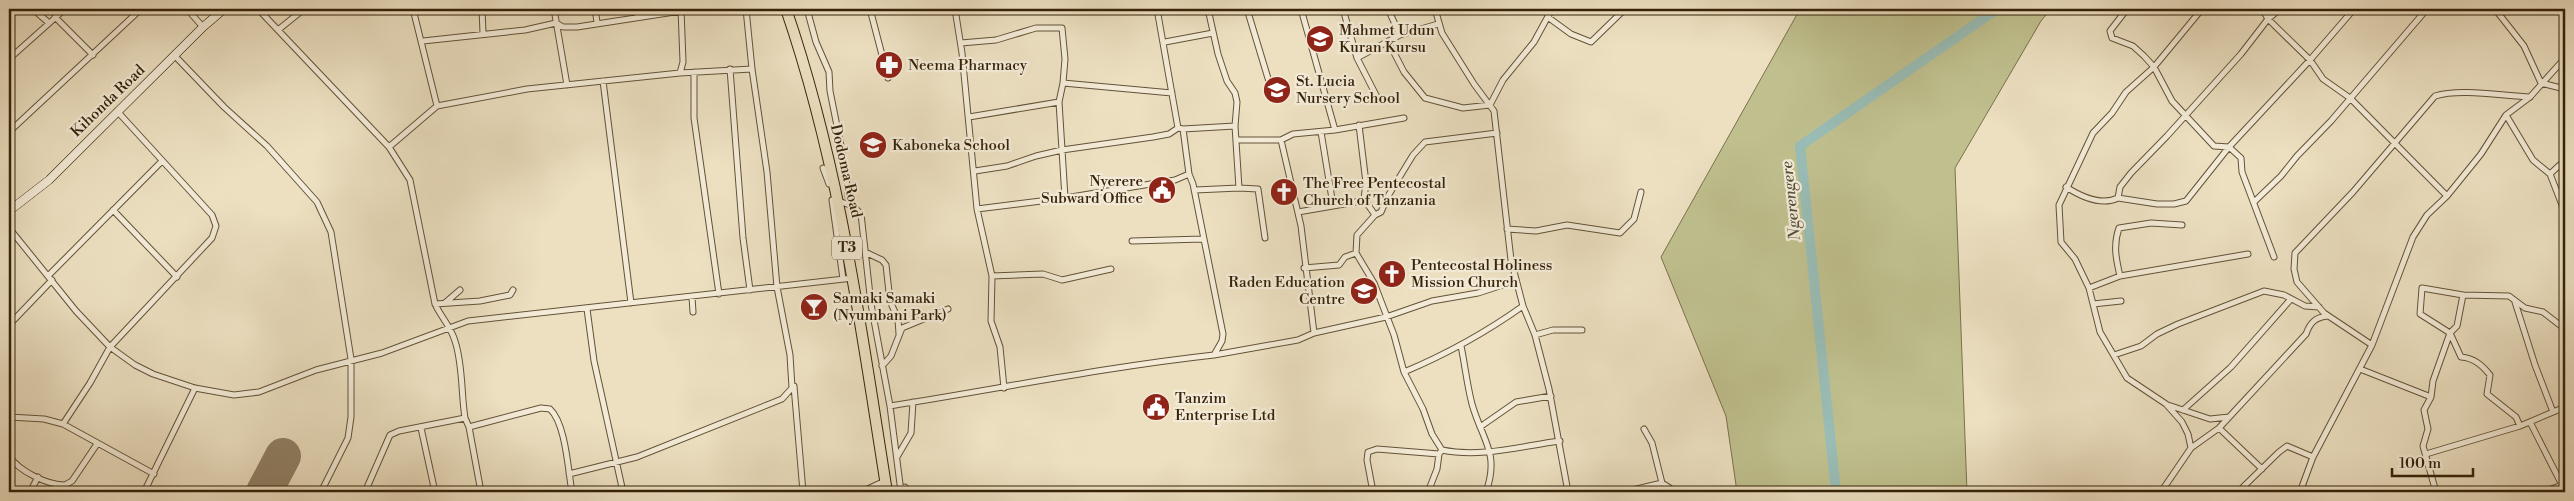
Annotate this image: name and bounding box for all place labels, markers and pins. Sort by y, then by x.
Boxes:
place label: Mahmet Udun Kuran Kursu [1339,21,1435,57]
school or university icon: Mahmet Udun Kuran Kursu [1305,24,1335,54]
pharmacy icon: Neema Pharmacy [874,50,904,80]
place label: Neema Pharmacy [908,56,1028,75]
place label: St. Lucia Nursery School [1296,72,1400,108]
school or university icon: St. Lucia Nursery School [1262,75,1292,105]
school or university icon: Kaboneka School [858,130,888,160]
place label: Kaboneka School [892,136,1010,155]
place label: Nyerere Subward Office [1041,172,1143,208]
place label: The Free Pentecostal Church of Tanzania [1303,174,1447,210]
public building icon: Nyerere Subward Office [1147,175,1177,205]
church icon: The Free Pentecostal Church of Tanzania [1269,177,1299,207]
place label: Pentecostal Holiness Mission Church [1411,256,1552,292]
church icon: Pentecostal Holiness Mission Church [1377,259,1407,289]
place label: Raden Education Centre [1228,273,1345,309]
school or university icon: Raden Education Centre [1349,276,1379,306]
place label: Samaki Samaki (Nyumbani Park) [833,289,947,325]
bar icon: Samaki Samaki (Nyumbani Park) [799,292,829,322]
place label: Tanzim Enterprise Ltd [1175,389,1276,425]
public building icon: Tanzim Enterprise Ltd [1141,392,1171,422]

